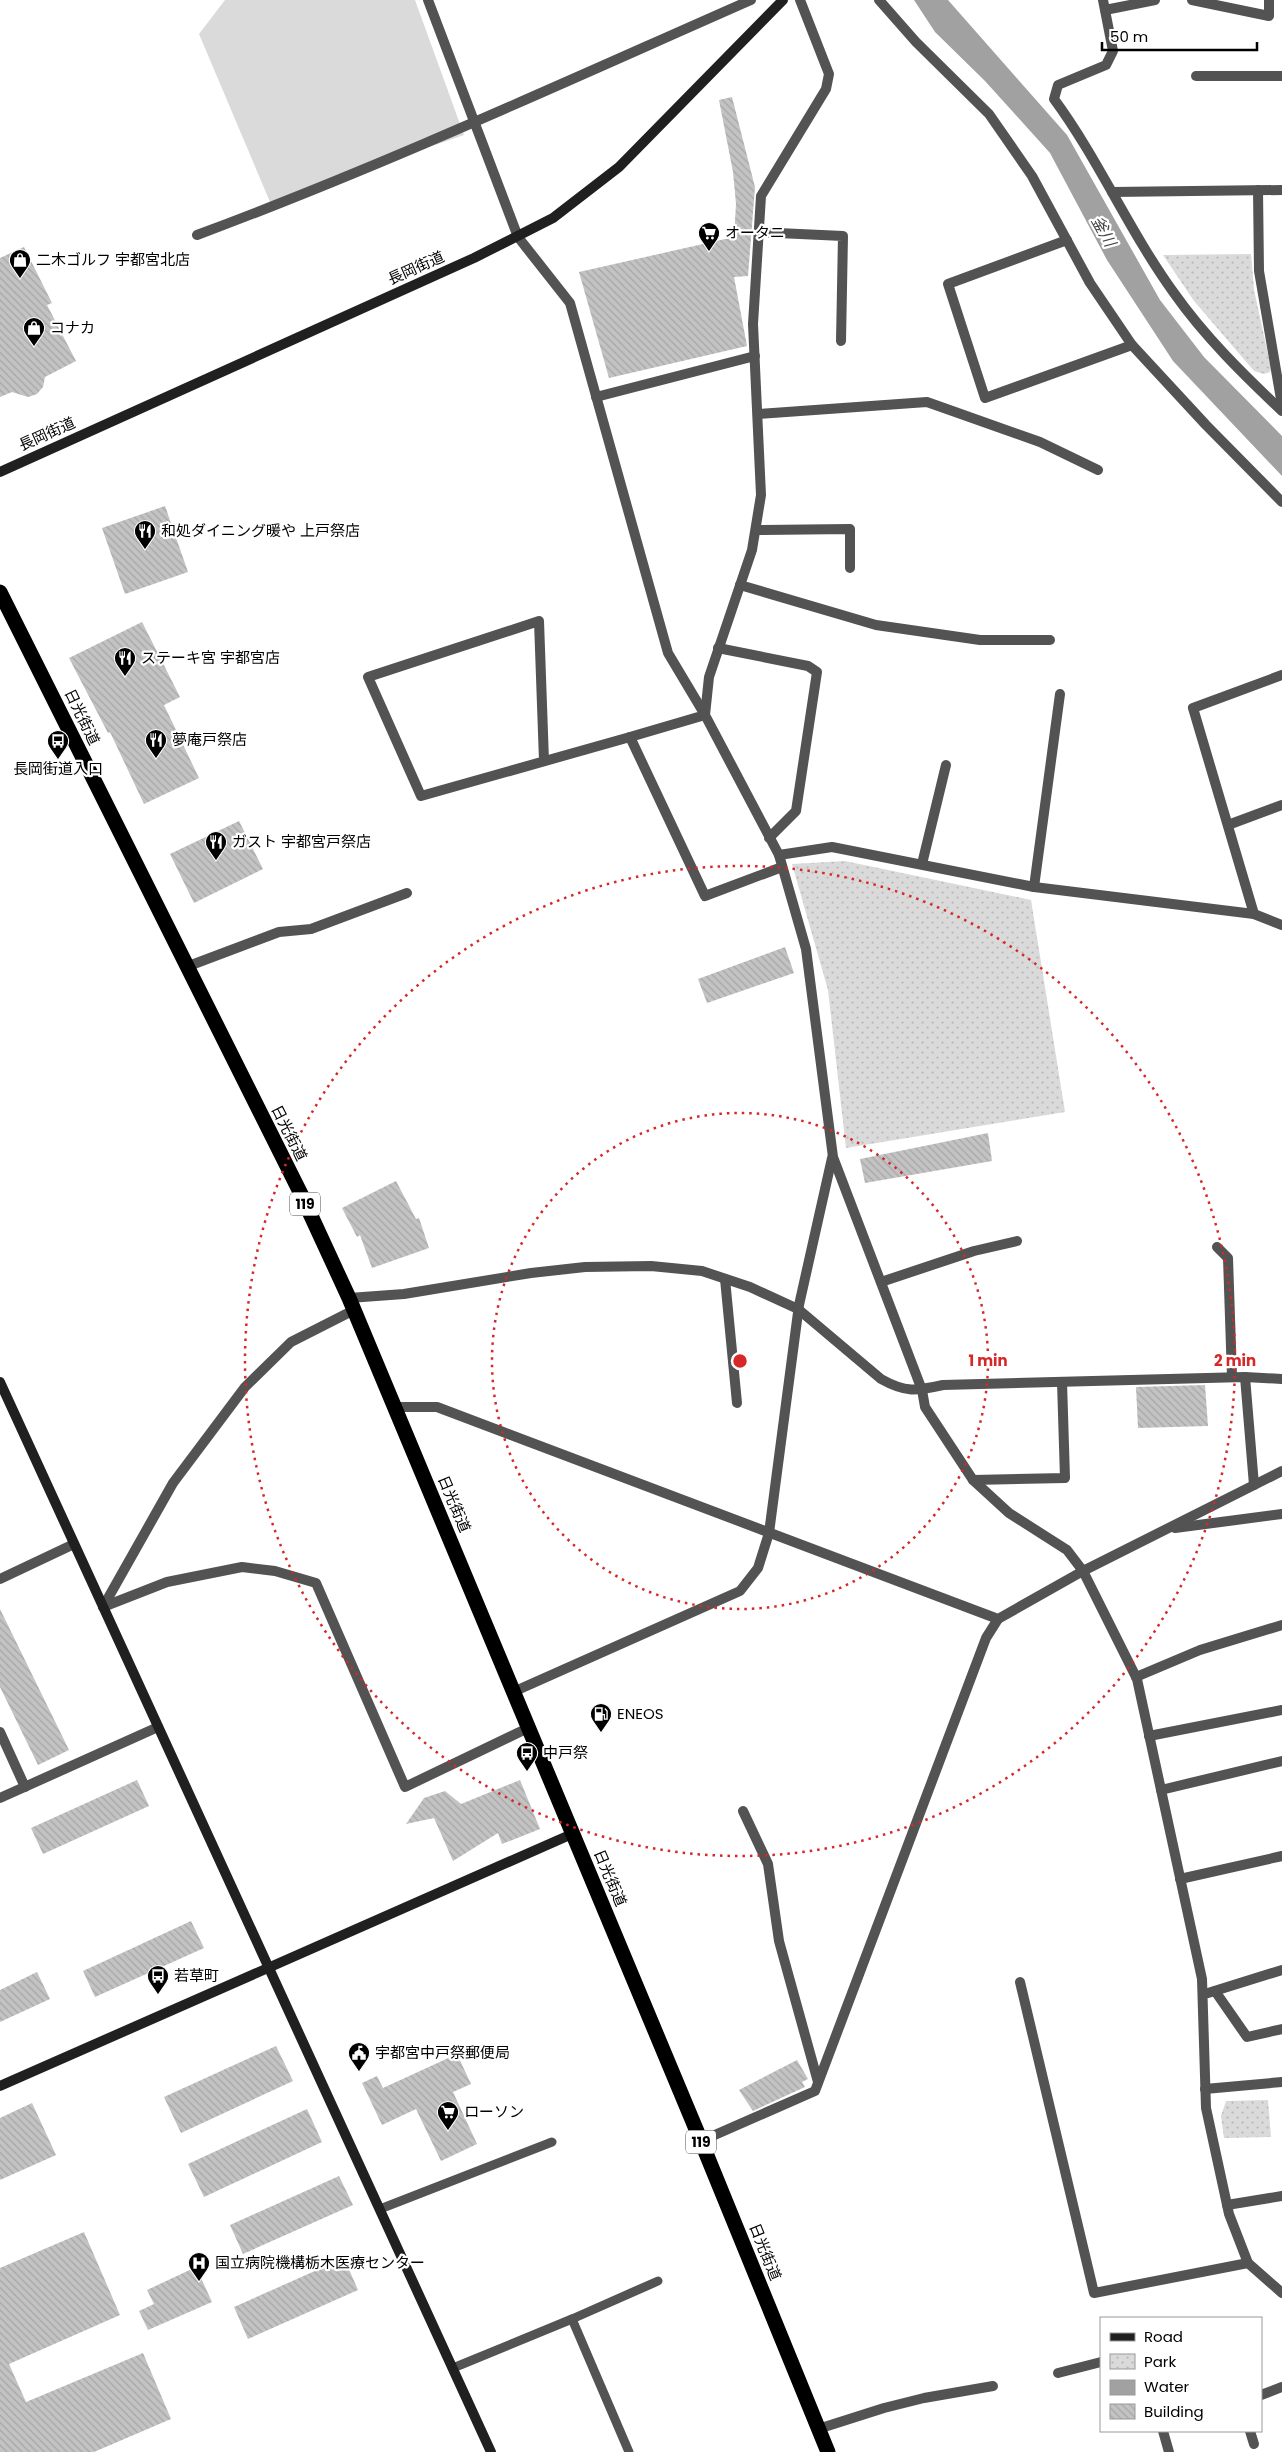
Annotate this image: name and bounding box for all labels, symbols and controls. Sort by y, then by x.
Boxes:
scale bar [1102,20,1257,52]
text: 50 m [1110,26,1148,47]
water label: 釜川 [1086,212,1122,253]
supermarket icon: オータニ [697,221,721,252]
place label: オータニ [725,222,785,243]
street label: 長岡街道 [384,246,447,289]
shop icon: 二木ゴルフ 宇都宮北店 [8,248,32,279]
place label: 二木ゴルフ 宇都宮北店 [36,249,190,270]
shop icon: コナカ [22,316,46,347]
place label: コナカ [50,317,95,338]
street label: 長岡街道 [15,412,78,455]
restaurant icon: 和処ダイニング暖や 上戸祭店 [133,519,157,550]
place label: 和処ダイニング暖や 上戸祭店 [161,520,360,541]
restaurant icon: ステーキ宮 宇都宮店 [113,646,137,677]
place label: ステーキ宮 宇都宮店 [141,647,280,668]
street label: 日光街道 [60,685,105,748]
restaurant icon: 夢庵戸祭店 [144,728,168,759]
bus stop icon: 長岡街道入口 [46,729,70,760]
place label: 夢庵戸祭店 [172,729,247,750]
place label: 長岡街道入口 [13,758,103,779]
restaurant icon: ガスト 宇都宮戸祭店 [204,830,228,861]
place label: ガスト 宇都宮戸祭店 [232,831,371,852]
street label: 日光街道 [266,1101,312,1164]
road number: 119 [290,1192,320,1216]
text: 1 min [968,1350,1008,1371]
text: 2 min [1214,1350,1256,1371]
centre of rings [731,1352,749,1370]
street label: 日光街道 [433,1472,476,1536]
fuel station icon: ENEOS [589,1702,613,1733]
place label: ENEOS [617,1703,664,1724]
bus stop icon: 中戸祭 [515,1741,539,1772]
place label: 中戸祭 [543,1742,588,1763]
street label: 日光街道 [589,1846,632,1910]
bus stop icon: 若草町 [146,1964,170,1995]
place label: 若草町 [174,1965,219,1986]
public building icon: 宇都宮中戸祭郵便局 [347,2041,371,2072]
place label: 宇都宮中戸祭郵便局 [375,2042,510,2063]
supermarket icon: ローソン [436,2100,460,2131]
place label: ローソン [464,2101,524,2122]
road number: 119 [686,2130,716,2154]
street label: 日光街道 [744,2220,786,2284]
hospital icon: 国立病院機構栃木医療センター [187,2251,211,2282]
place label: 国立病院機構栃木医療センター [215,2252,425,2273]
legend [1100,2317,1262,2432]
text: Road [1144,2326,1183,2347]
text: Park [1144,2351,1176,2372]
text: Water [1144,2376,1190,2397]
text: Building [1144,2401,1204,2422]

